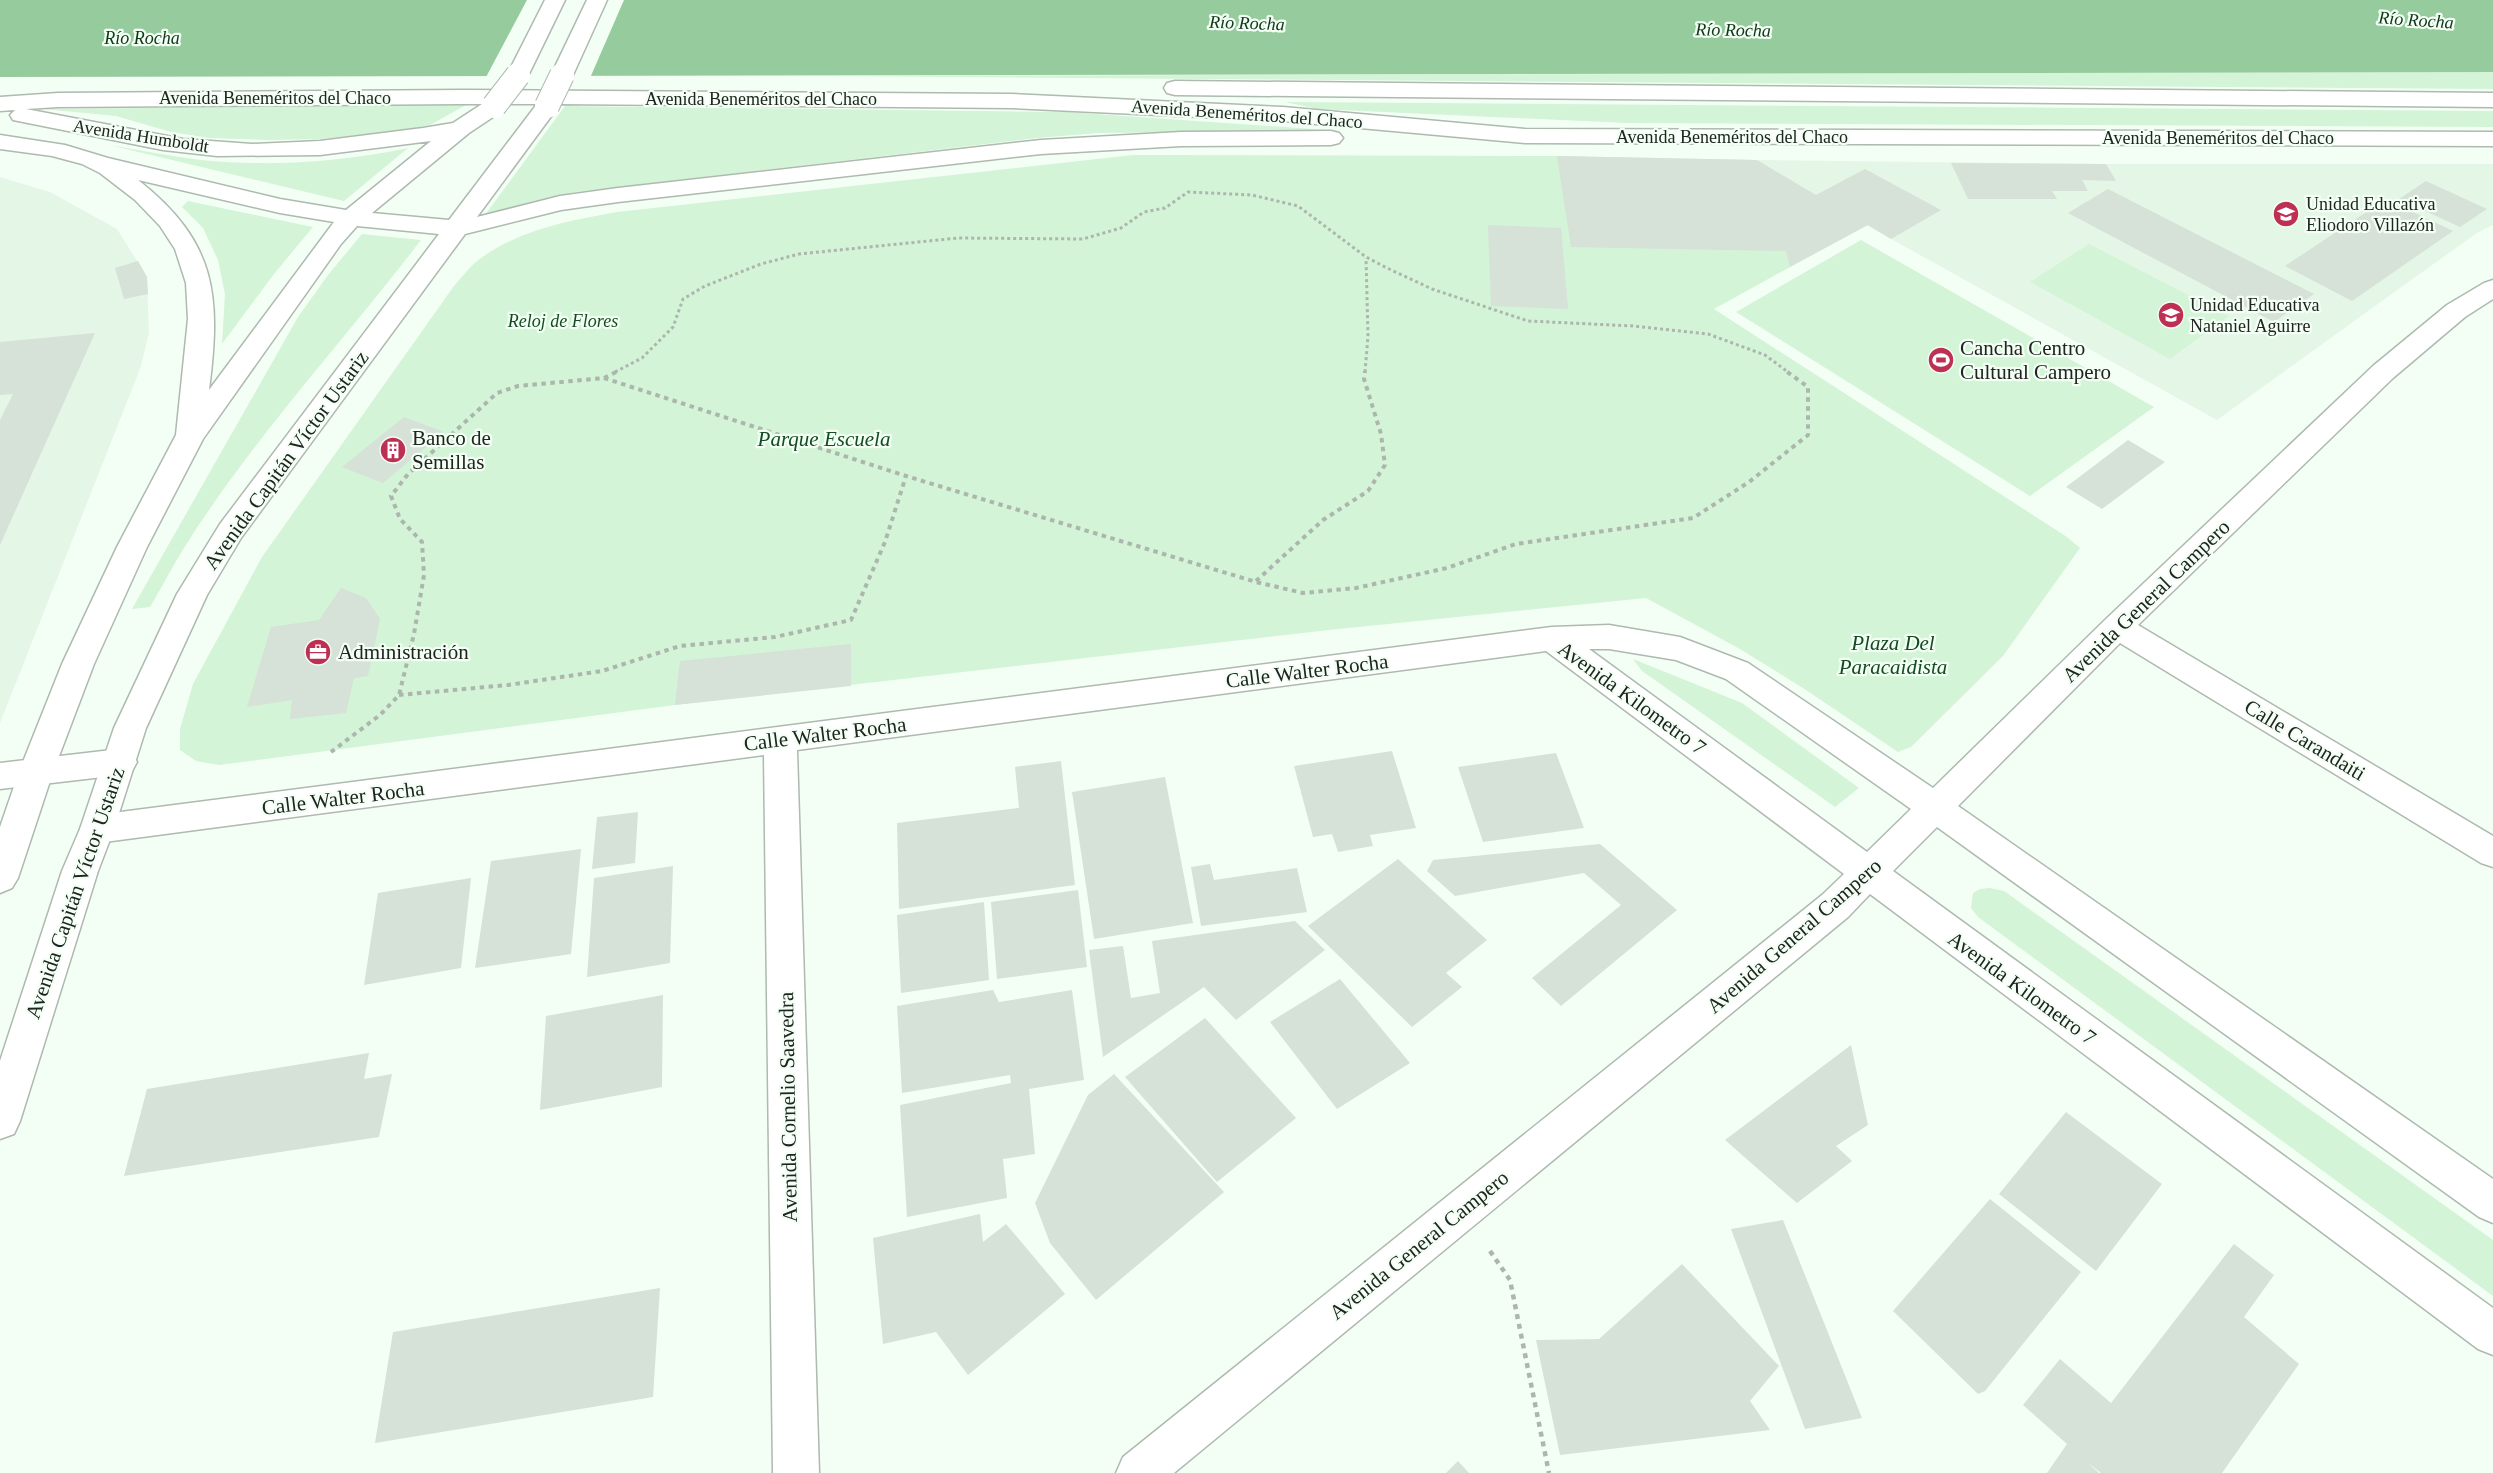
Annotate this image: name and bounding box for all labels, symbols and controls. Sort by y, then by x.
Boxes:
water label: Río Rocha [2377,7,2454,33]
water label: Río Rocha [1208,12,1285,34]
water label: Río Rocha [1694,19,1771,41]
water label: Río Rocha [103,28,180,48]
street label: Avenida Beneméritos del Chaco [159,88,391,108]
street label: Avenida Beneméritos del Chaco [645,89,877,109]
street label: Avenida Beneméritos del Chaco [1131,96,1363,132]
street label: Avenida Humboldt [72,115,210,157]
street label: Avenida Beneméritos del Chaco [1616,127,1848,147]
street label: Avenida Beneméritos del Chaco [2102,128,2334,148]
place label: Unidad Educativa Eliodoro Villazón [2306,194,2435,235]
school or university icon: Unidad Educativa Eliodoro Villazón [2271,199,2301,229]
place label: Unidad Educativa Nataniel Aguirre [2190,295,2319,336]
school or university icon: Unidad Educativa Nataniel Aguirre [2156,300,2186,330]
park label: Reloj de Flores [507,311,618,331]
place label: Cancha Centro Cultural Campero [1960,336,2111,384]
sports icon: Cancha Centro Cultural Campero [1926,345,1956,375]
street label: Avenida Capitán Víctor Ustariz [199,346,373,574]
place label: Banco de Semillas [412,426,491,474]
park label: Parque Escuela [757,427,890,451]
building icon: Banco de Semillas [378,435,408,465]
street label: Avenida General Campero [2057,515,2235,687]
park label: Plaza Del Paracaidista [1838,631,1947,679]
street label: Avenida Kilometro 7 [1553,636,1711,760]
office icon: Administración [303,637,333,667]
place label: Administración [338,640,469,664]
street label: Calle Walter Rocha [1224,649,1390,693]
street label: Calle Carandaiti [2240,694,2370,786]
street label: Calle Walter Rocha [742,712,908,756]
street label: Avenida Capitán Víctor Ustariz [21,764,129,1022]
street label: Calle Walter Rocha [260,776,426,820]
street label: Avenida General Campero [1702,854,1886,1018]
street label: Avenida Kilometro 7 [1943,926,2101,1050]
street label: Avenida Cornelio Saavedra [774,991,802,1222]
street label: Avenida General Campero [1325,1165,1513,1325]

